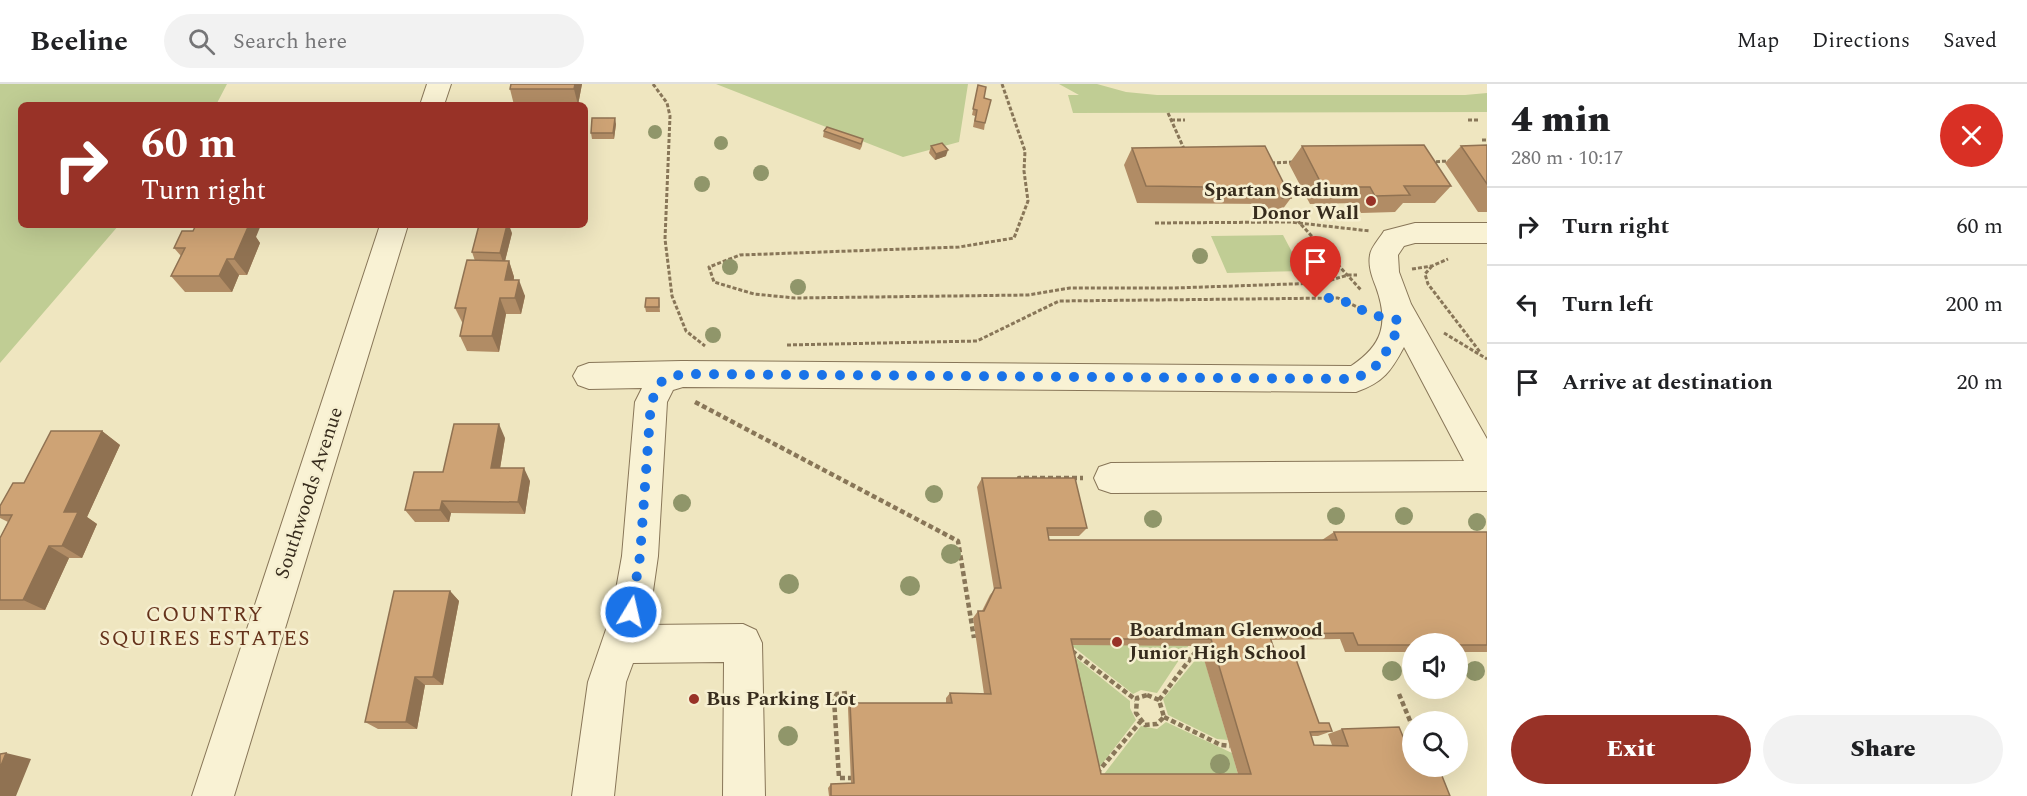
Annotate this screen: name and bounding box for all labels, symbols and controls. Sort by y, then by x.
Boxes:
search box [164,14,584,68]
text: Beeline [30,20,128,63]
icon: search [185,25,218,58]
text: Search here [233,25,347,58]
text: Map [1737,25,1779,57]
text: Directions [1812,25,1910,57]
text: Saved [1943,25,1997,57]
text: 4 min [1511,93,1611,148]
button: close [1940,104,2003,167]
text: 60 m [141,113,236,176]
icon: right [42,126,120,204]
text: 280 m · 10:17 [1511,143,1623,173]
text: Turn right [141,170,266,212]
place label: Spartan Stadium Donor Wall [1204,175,1359,228]
marker: Spartan Stadium Donor Wall [1364,194,1378,208]
icon: right [1511,210,1544,243]
text: Turn right [1562,210,1669,243]
text: 60 m [1957,210,2003,243]
pin [1290,236,1341,298]
icon: arrive [1299,245,1332,278]
icon: left [1511,288,1544,321]
text: Turn left [1562,288,1654,321]
text: 200 m [1946,288,2003,321]
icon: arrive [1511,366,1544,399]
text: Arrive at destination [1562,366,1773,399]
text: 20 m [1957,366,2003,399]
street label: Southwoods Avenue [267,403,351,583]
position arrow [599,580,663,644]
district label: COUNTRY SQUIRES ESTATES [99,599,311,655]
place label: Boardman Glenwood Junior High School [1129,615,1323,668]
map controls [1402,633,1468,777]
button: sound [1402,633,1468,699]
marker: Boardman Glenwood Junior High School [1110,635,1124,649]
place label: Bus Parking Lot [706,684,856,714]
marker: Bus Parking Lot [687,692,701,706]
button: search [1402,711,1468,777]
button: Exit [1511,715,1751,784]
button: Share [1763,715,2003,784]

